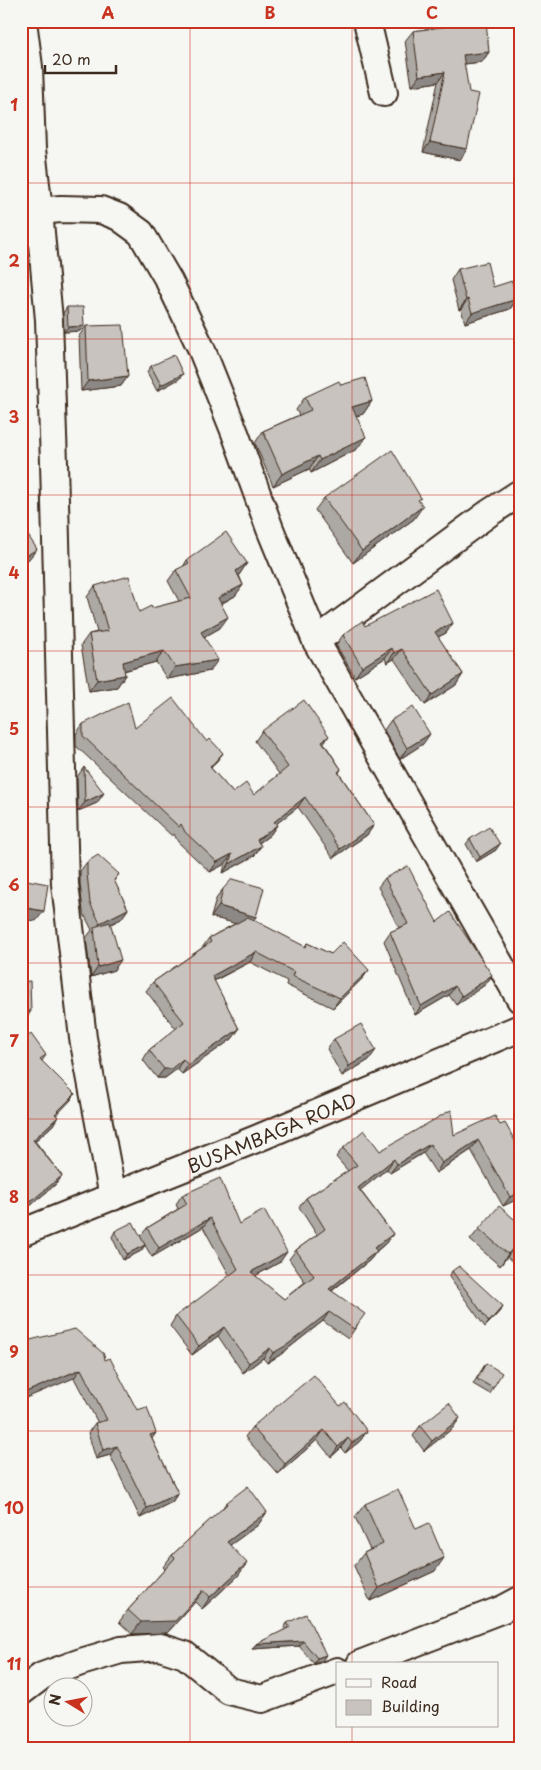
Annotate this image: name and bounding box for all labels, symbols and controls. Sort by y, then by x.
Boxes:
text: A [102,0,115,24]
text: B [265,0,276,24]
text: C [426,0,438,24]
scale bar [45,42,116,74]
text: 20 m [52,47,91,70]
text: 1 [10,92,18,116]
text: 2 [8,248,20,272]
text: 3 [9,404,19,428]
text: 4 [9,560,20,584]
text: 5 [9,716,19,740]
text: 6 [8,872,20,896]
text: 7 [9,1028,19,1052]
street label: BUSAMBAGA ROAD [183,1085,360,1179]
text: 8 [9,1184,19,1208]
text: 9 [9,1339,19,1363]
text: 10 [4,1495,24,1519]
text: 11 [7,1651,21,1675]
legend [336,1662,498,1728]
text: Road [381,1670,417,1693]
north arrow [42,1678,92,1728]
text: N [43,1692,66,1707]
text: Building [381,1694,440,1717]

